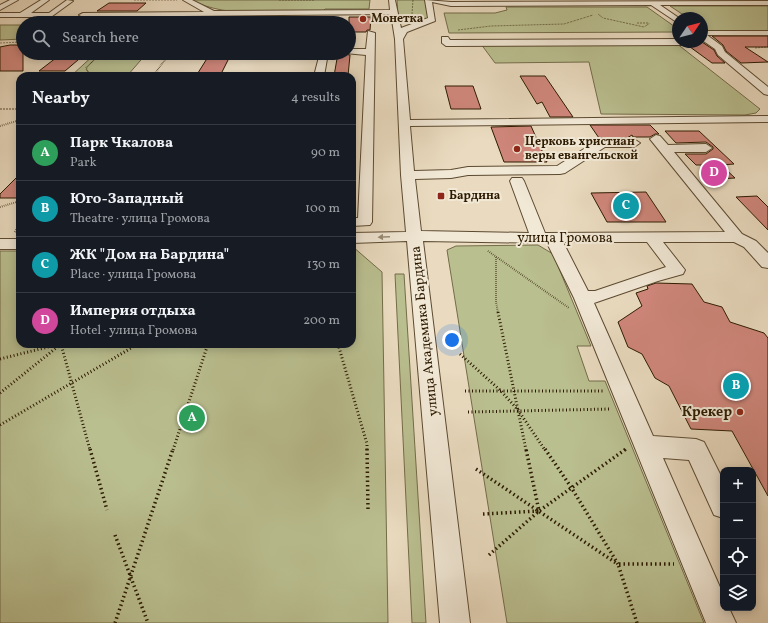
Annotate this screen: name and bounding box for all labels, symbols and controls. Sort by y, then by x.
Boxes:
place label: Монетка [371,11,424,27]
north arrow [672,12,708,48]
marker: Монетка [358,14,368,24]
search box [16,16,356,60]
icon: search [30,27,52,49]
text: Search here [62,28,139,49]
text: Nearby [32,87,90,110]
text: 4 results [291,89,340,107]
text: Парк Чкалова [70,133,173,154]
place label: Церковь христиан веры евангельской [525,134,638,164]
text: A [40,144,50,162]
text: 90 m [311,144,340,162]
marker: Церковь христиан веры евангельской [512,144,522,154]
text: Park [70,154,97,172]
pin: D [701,158,727,188]
place label: Бардина [449,188,501,204]
text: Юго-Западный [70,189,184,210]
marker: Бардина [436,191,446,201]
pin: C [613,191,639,221]
text: B [41,200,49,218]
text: 100 m [305,200,340,218]
text: Theatre · улица Громова [70,210,210,228]
street label: улица Громова [517,229,613,248]
one-way arrow [377,234,390,240]
text: ЖК "Дом на Бардина" [70,245,229,266]
street label: улица Академика Бардина [407,245,443,417]
text: C [41,256,49,274]
text: 130 m [307,256,340,274]
text: Place · улица Громова [70,266,196,284]
text: Империя отдыха [70,301,196,322]
text: D [40,312,50,330]
text: 200 m [303,312,340,330]
text: Hotel · улица Громова [70,322,198,340]
your location [442,330,462,350]
pin: B [723,371,749,401]
pin: A [179,403,205,433]
place label: Крекер [682,403,732,422]
marker: Крекер [735,407,745,417]
map controls [720,467,756,611]
button: + [720,467,756,503]
button: − [720,503,756,539]
button: locate [720,539,756,575]
button: layers [720,575,756,611]

